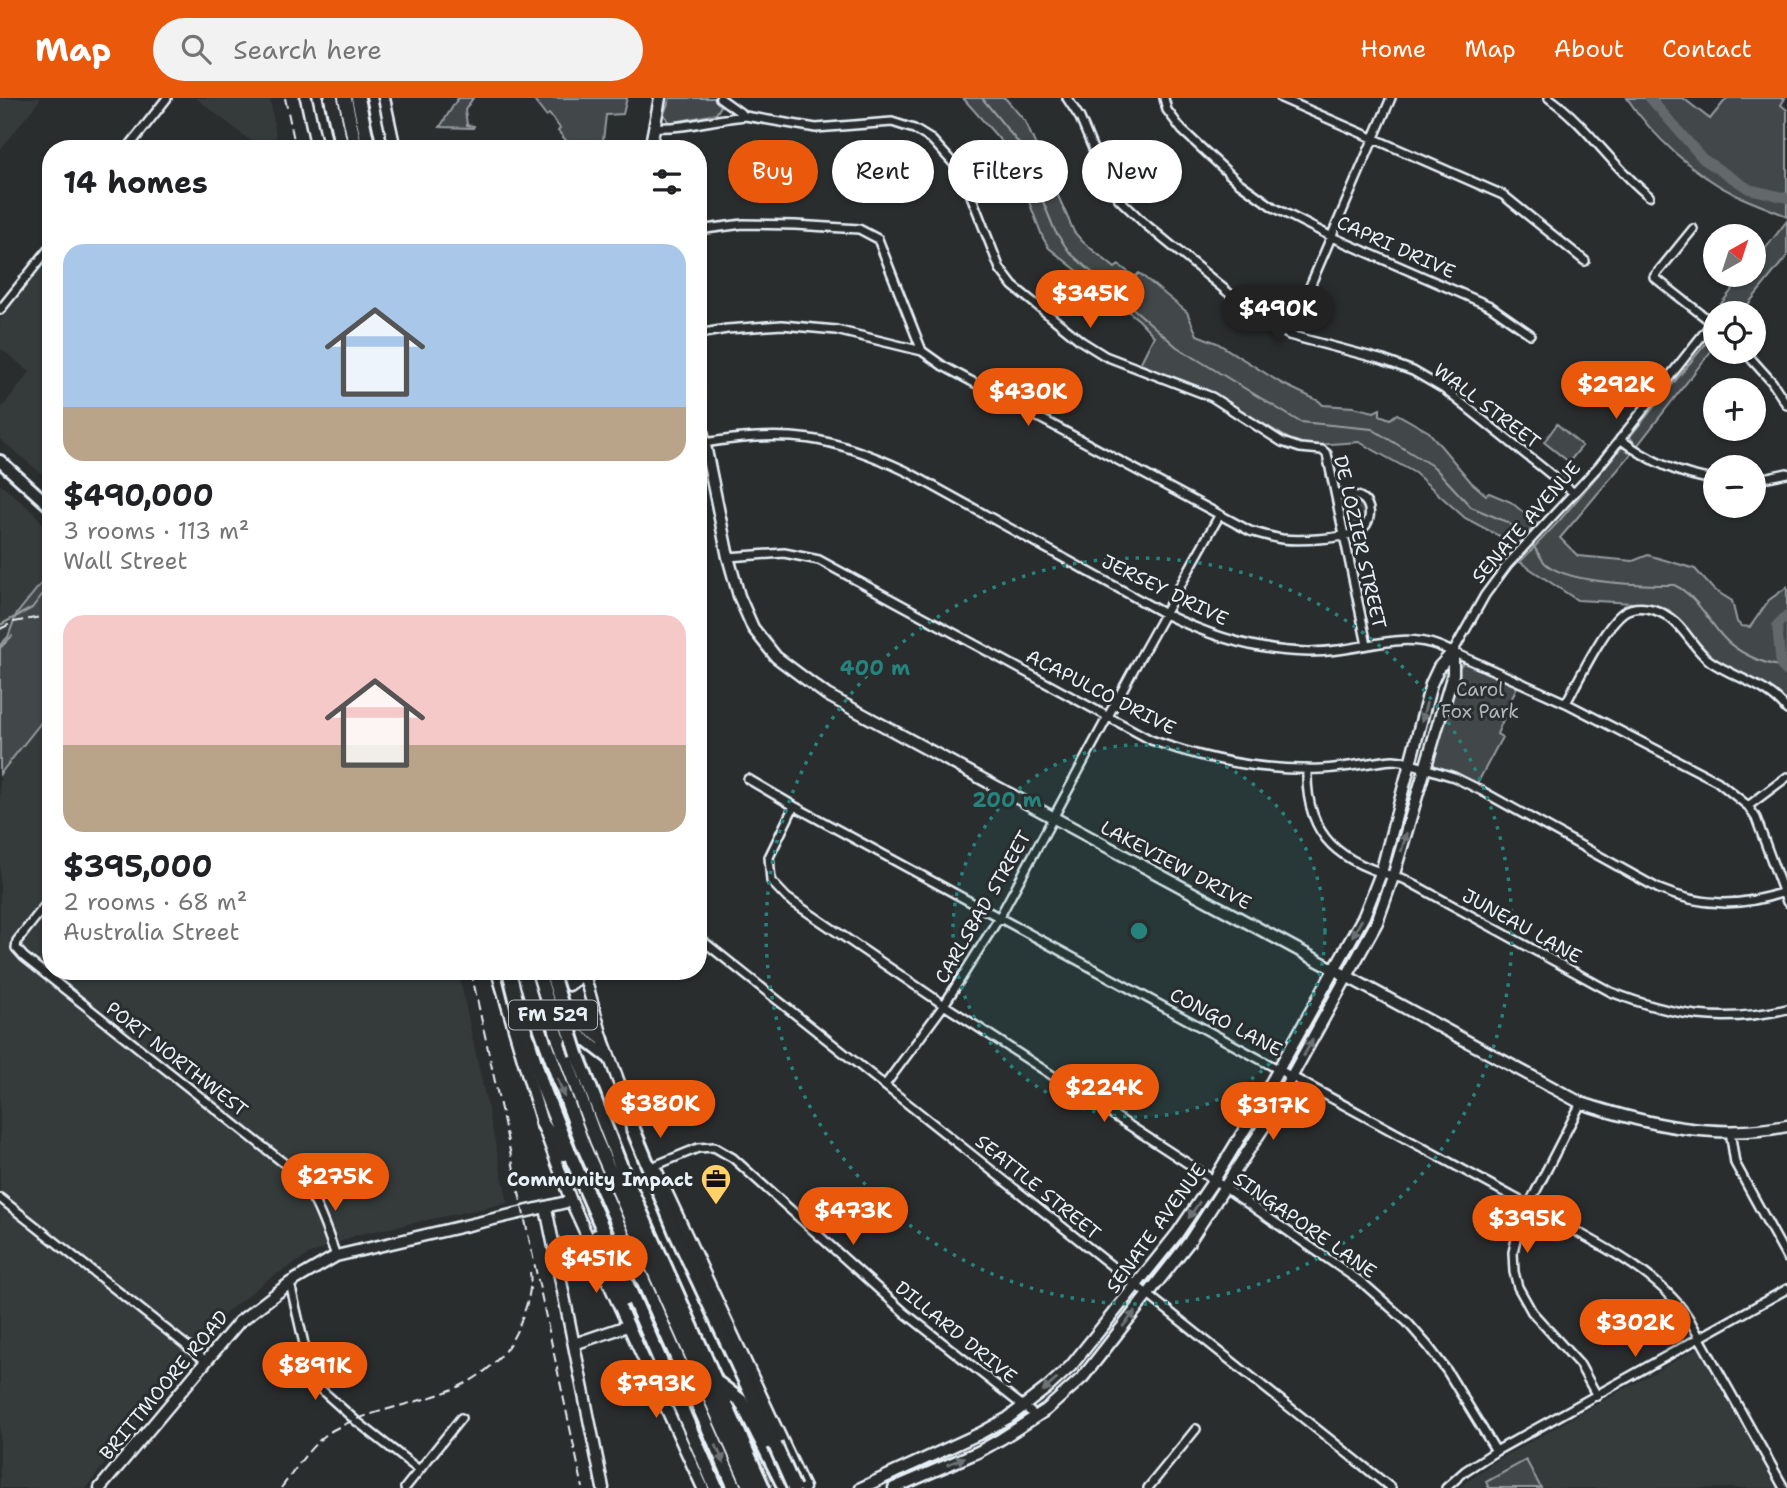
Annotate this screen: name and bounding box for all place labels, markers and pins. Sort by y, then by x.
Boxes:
pin: $345K [1041,271,1139,330]
pin: $490K [1229,286,1327,345]
pin: $292K [1567,362,1665,421]
pin: $430K [979,368,1077,428]
centre of rings [1127,919,1151,943]
pin: $224K [1055,1065,1153,1124]
pin: $380K [611,1080,709,1140]
pin: $317K [1224,1082,1322,1142]
pin: $275K [286,1154,384,1213]
office icon: Community Impact [699,1162,733,1206]
place label: Community Impact [507,1167,693,1192]
pin: $473K [804,1188,902,1247]
pin: $395K [1478,1196,1576,1255]
pin: $451K [547,1236,645,1295]
pin: $302K [1586,1300,1684,1359]
pin: $891K [266,1342,364,1402]
pin: $793K [607,1360,705,1420]

